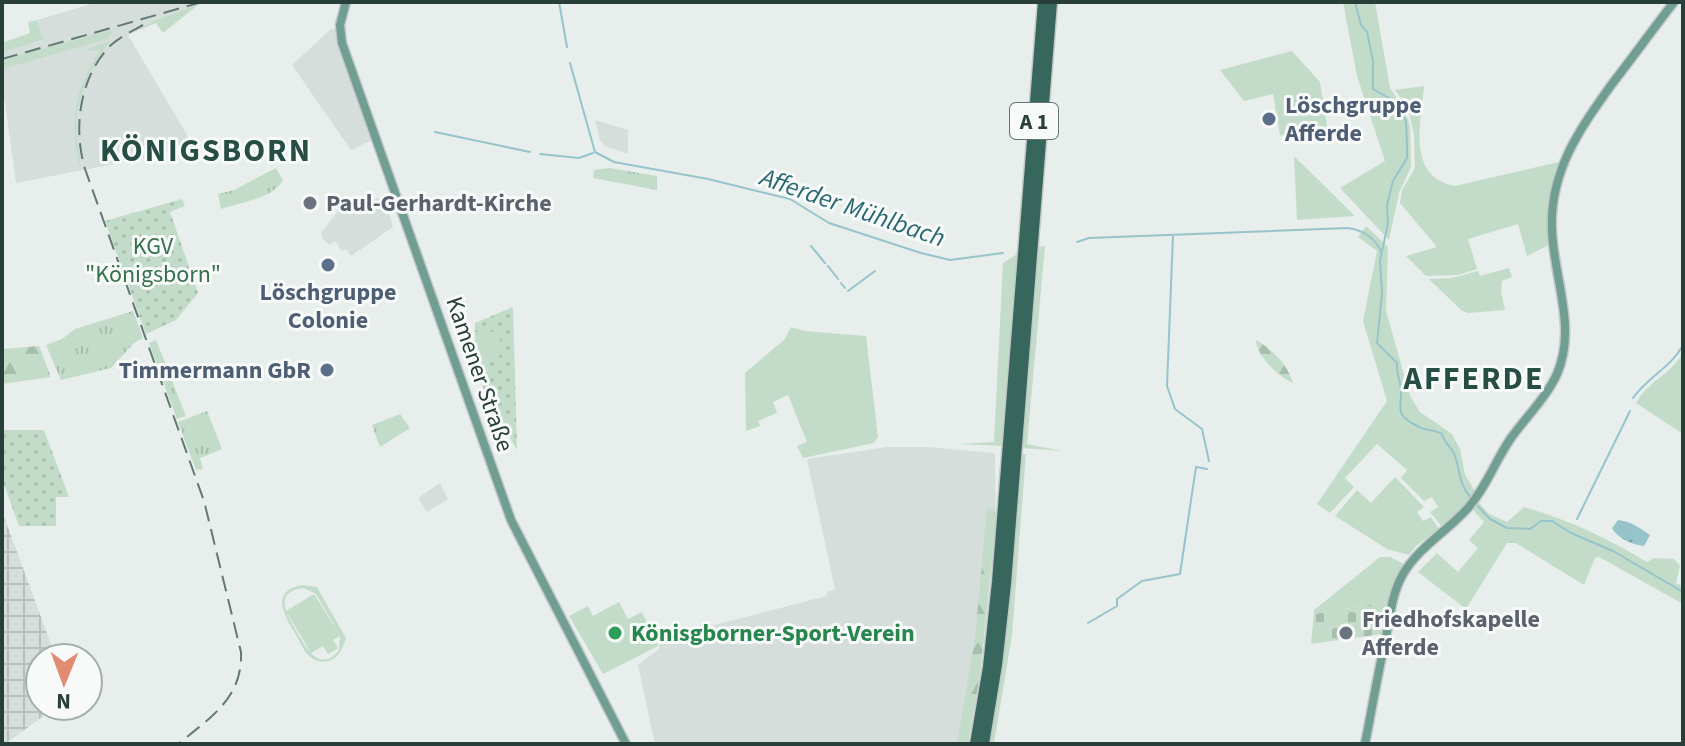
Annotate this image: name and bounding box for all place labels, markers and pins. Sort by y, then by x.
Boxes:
place label: Löschgruppe Afferde [1284,88,1422,151]
marker: Löschgruppe Afferde [1260,110,1278,128]
place label: Paul-Gerhardt-Kirche [326,186,552,221]
marker: Paul-Gerhardt-Kirche [301,194,319,212]
marker: Löschgruppe Colonie [319,256,337,274]
place label: Löschgruppe Colonie [260,275,396,338]
place label: Timmermann GbR [119,353,311,388]
marker: Timmermann GbR [318,361,336,379]
place label: Friedhofskapelle Afferde [1361,602,1540,665]
place label: Könisgborner-Sport-Verein [631,616,915,651]
marker: Könisgborner-Sport-Verein [606,624,624,642]
marker: Friedhofskapelle Afferde [1337,624,1355,642]

